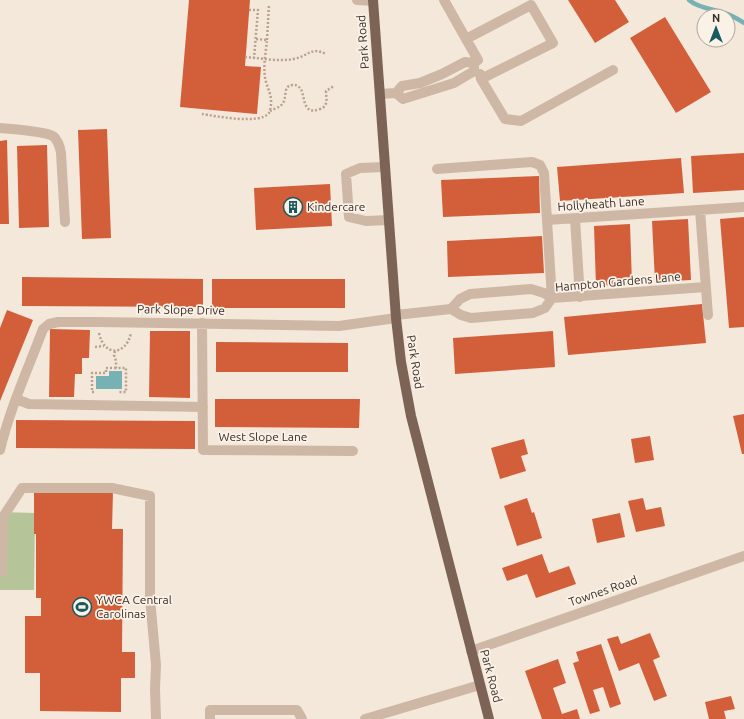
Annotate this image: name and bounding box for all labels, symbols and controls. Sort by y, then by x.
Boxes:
north arrow [696,8,736,48]
text: N [712,12,720,24]
street label: Park Road [354,15,371,70]
street label: Hollyheath Lane [557,194,645,213]
building icon: Kindercare [282,196,304,218]
place label: Kindercare [307,200,365,213]
street label: Hampton Gardens Lane [555,270,681,293]
street label: Park Slope Drive [137,302,225,317]
street label: Park Road [405,334,426,390]
street label: West Slope Lane [219,430,307,443]
street label: Townes Road [567,573,639,608]
place label: YWCA Central Carolinas [96,593,172,620]
sports icon: YWCA Central Carolinas [71,596,93,618]
street label: Park Road [478,648,505,704]

